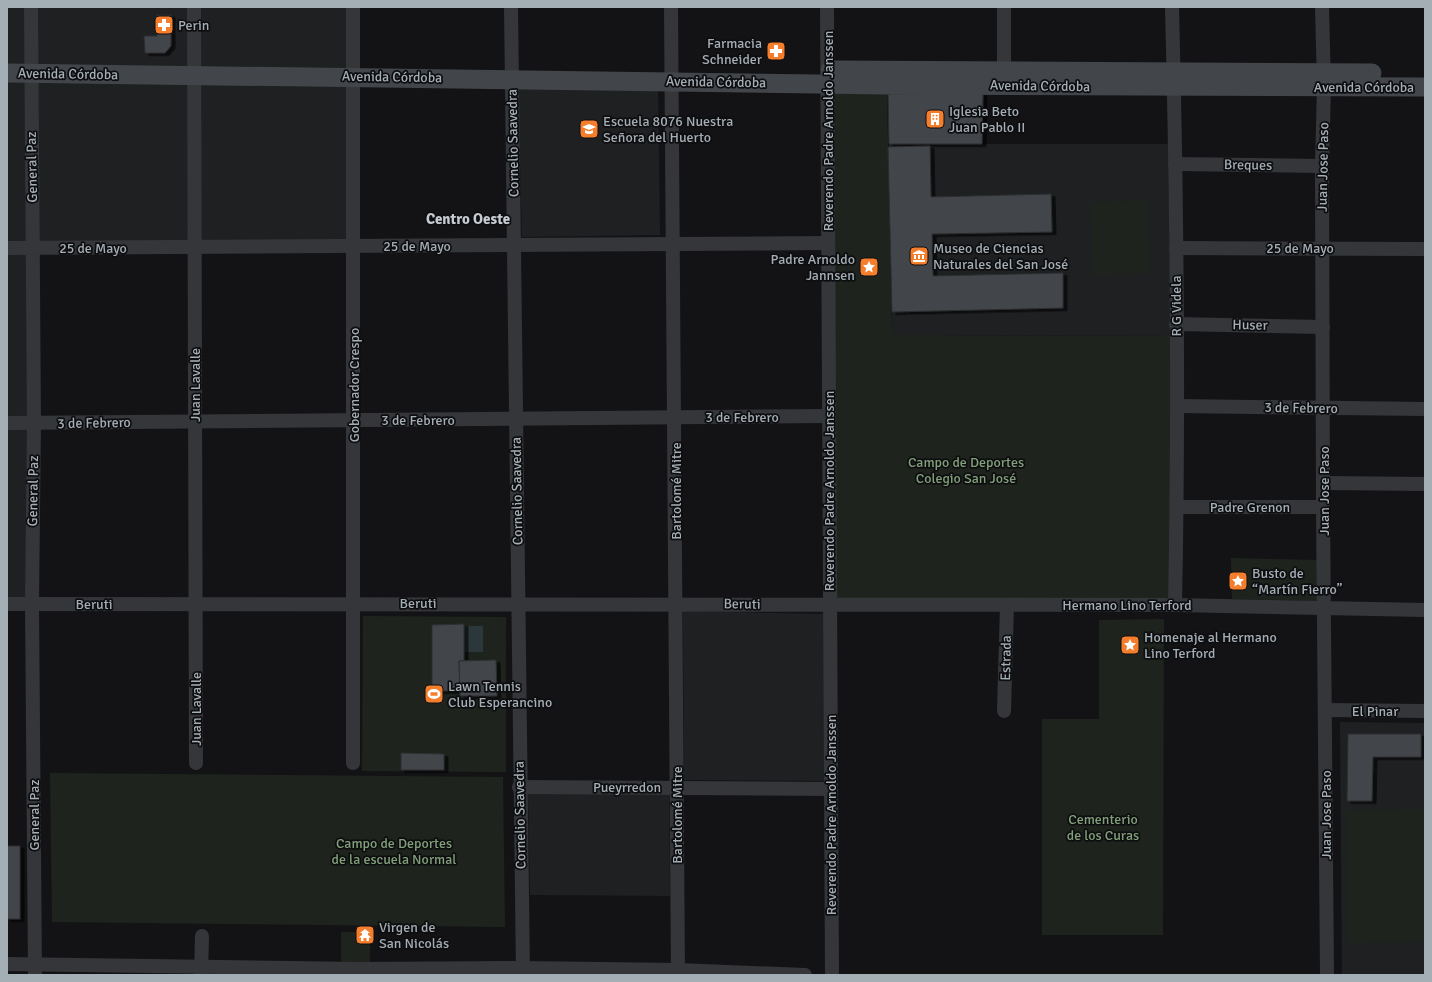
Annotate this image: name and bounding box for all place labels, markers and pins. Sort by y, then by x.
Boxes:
pharmacy icon: Perin [153,14,175,36]
place label: Perin [178,17,209,34]
place label: Farmacia Schneider [702,35,763,68]
pharmacy icon: Farmacia Schneider [765,40,787,62]
place label: Iglesia Beto Juan Pablo II [949,103,1025,136]
building icon: Iglesia Beto Juan Pablo II [924,108,946,130]
place label: Escuela 8076 Nuestra Señora del Huerto [603,113,733,146]
school or university icon: Escuela 8076 Nuestra Señora del Huerto [578,118,600,140]
place label: Museo de Ciencias Naturales del San José [933,240,1068,273]
museum icon: Museo de Ciencias Naturales del San José [908,245,930,267]
place label: Padre Arnoldo Jannsen [771,251,855,284]
place icon: Padre Arnoldo Jannsen [858,256,880,278]
place label: Busto de “Martín Fierro” [1252,565,1343,598]
place icon: Busto de “Martín Fierro” [1227,570,1249,592]
place label: Homenaje al Hermano Lino Terford [1144,629,1277,662]
place icon: Homenaje al Hermano Lino Terford [1119,634,1141,656]
place label: Lawn Tennis Club Esperancino [448,678,552,711]
sports icon: Lawn Tennis Club Esperancino [423,683,445,705]
place label: Virgen de San Nicolás [379,919,449,952]
temple icon: Virgen de San Nicolás [354,924,376,946]

